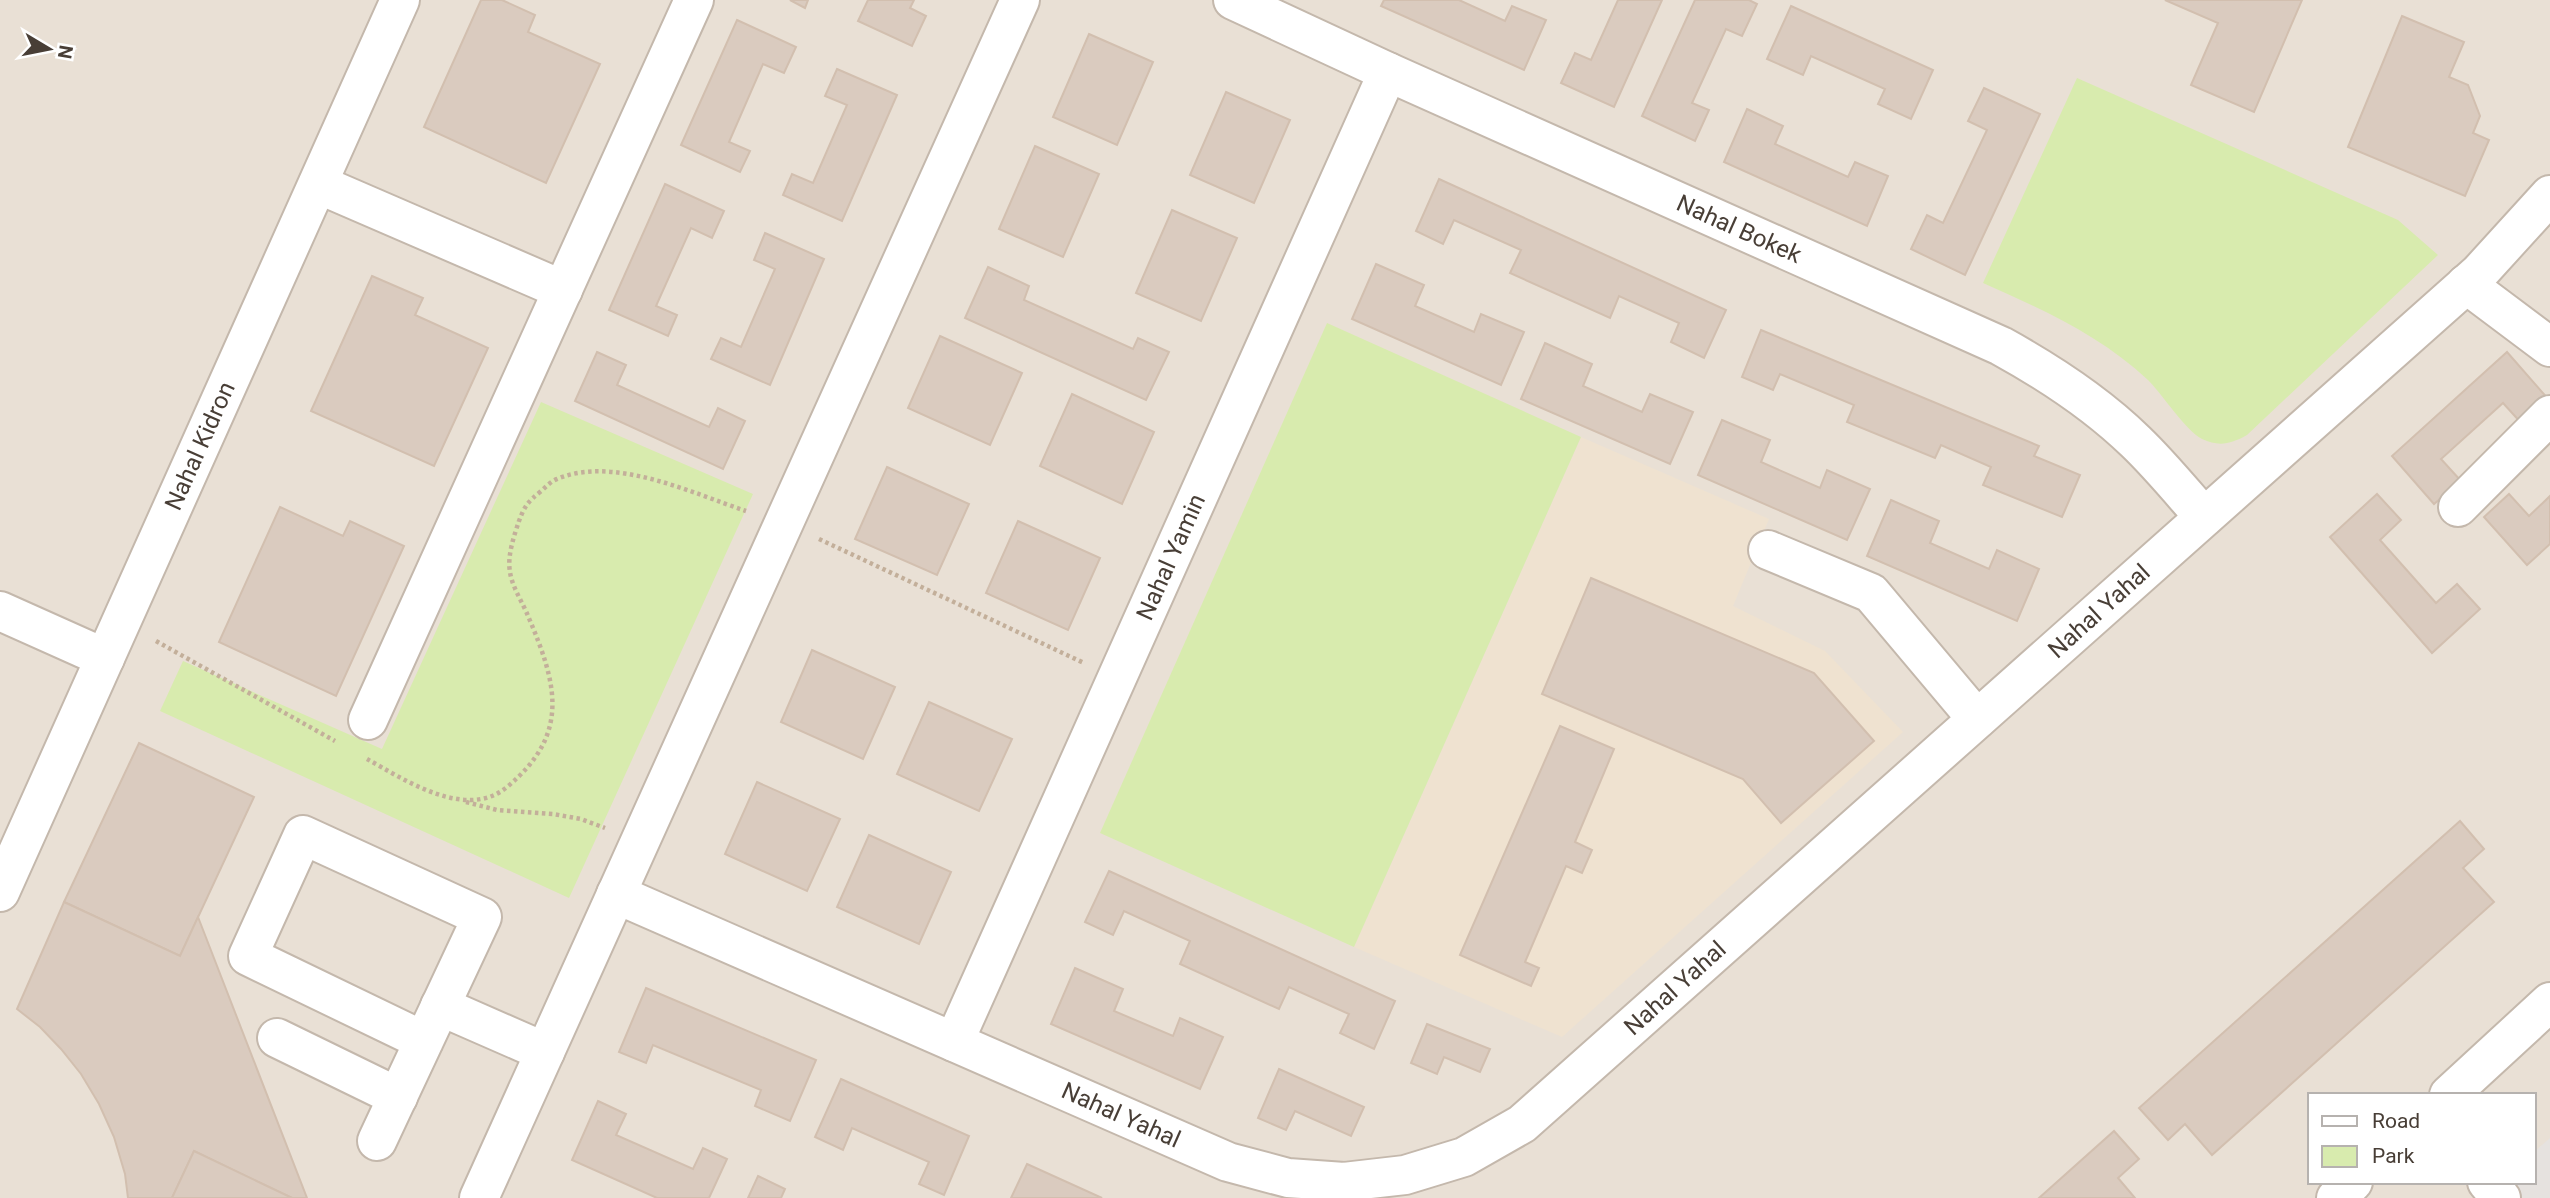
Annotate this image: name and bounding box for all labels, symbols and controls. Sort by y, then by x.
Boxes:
north arrow [14,14,84,84]
text: N [53,43,78,60]
street label: Nahal Bokek [1672,189,1807,269]
street label: Nahal Kidron [159,377,241,515]
street label: Nahal Yamin [1131,490,1211,624]
street label: Nahal Yahal [2042,558,2156,664]
street label: Nahal Yahal [1618,935,1732,1041]
street label: Nahal Yahal [1057,1076,1185,1154]
legend [2308,1093,2536,1184]
text: Road [2372,1109,2420,1133]
text: Park [2372,1144,2415,1168]

